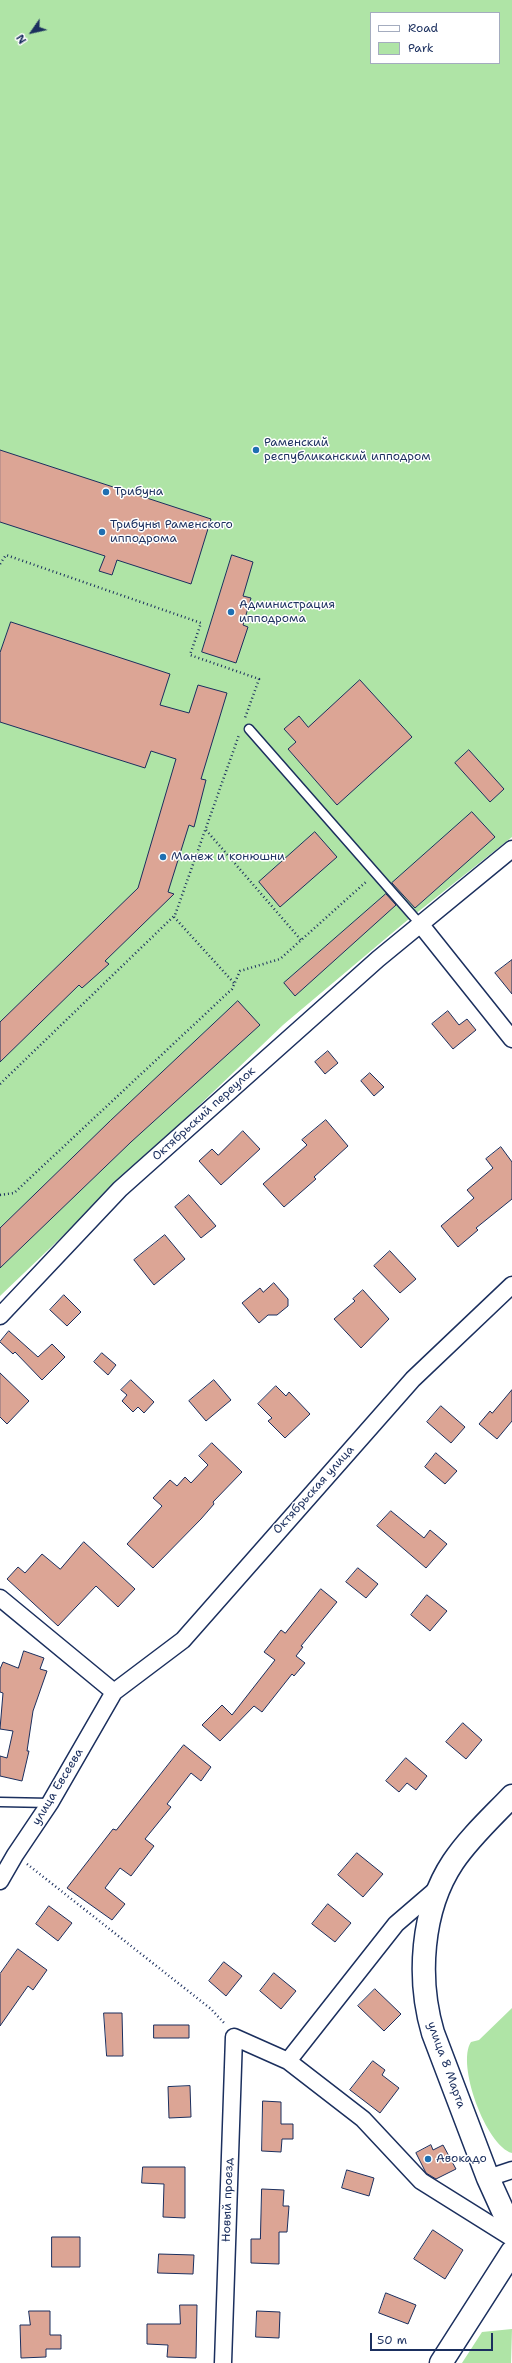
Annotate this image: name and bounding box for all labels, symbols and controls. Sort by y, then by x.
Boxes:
north arrow [12,12,52,52]
legend [370,12,500,64]
text: Road [408,20,438,36]
text: N [13,31,30,47]
text: Park [408,40,434,56]
place label: Раменский республиканский ипподром [264,436,430,464]
marker: Раменский республиканский ипподром [251,445,261,455]
place label: Трибуна [114,485,163,499]
marker: Трибуна [101,487,111,497]
place label: Трибуны Раменского ипподрома [110,518,233,546]
marker: Трибуны Раменского ипподрома [97,527,107,537]
place label: Администрация ипподрома [239,598,335,626]
marker: Администрация ипподрома [226,607,236,617]
place label: Манеж и конюшни [171,850,285,864]
marker: Манеж и конюшни [158,852,168,862]
street label: Октябрьский переулок [150,1064,258,1164]
street label: Октябрьская улица [270,1443,358,1537]
street label: улица Евсеева [29,1746,87,1828]
street label: улица 8 Марта [424,2020,468,2110]
place label: Авокадо [436,2152,487,2166]
marker: Авокадо [423,2154,433,2164]
street label: Новый проезд [219,2158,237,2242]
scale bar [372,2325,495,2351]
text: 50 m [377,2332,407,2348]

